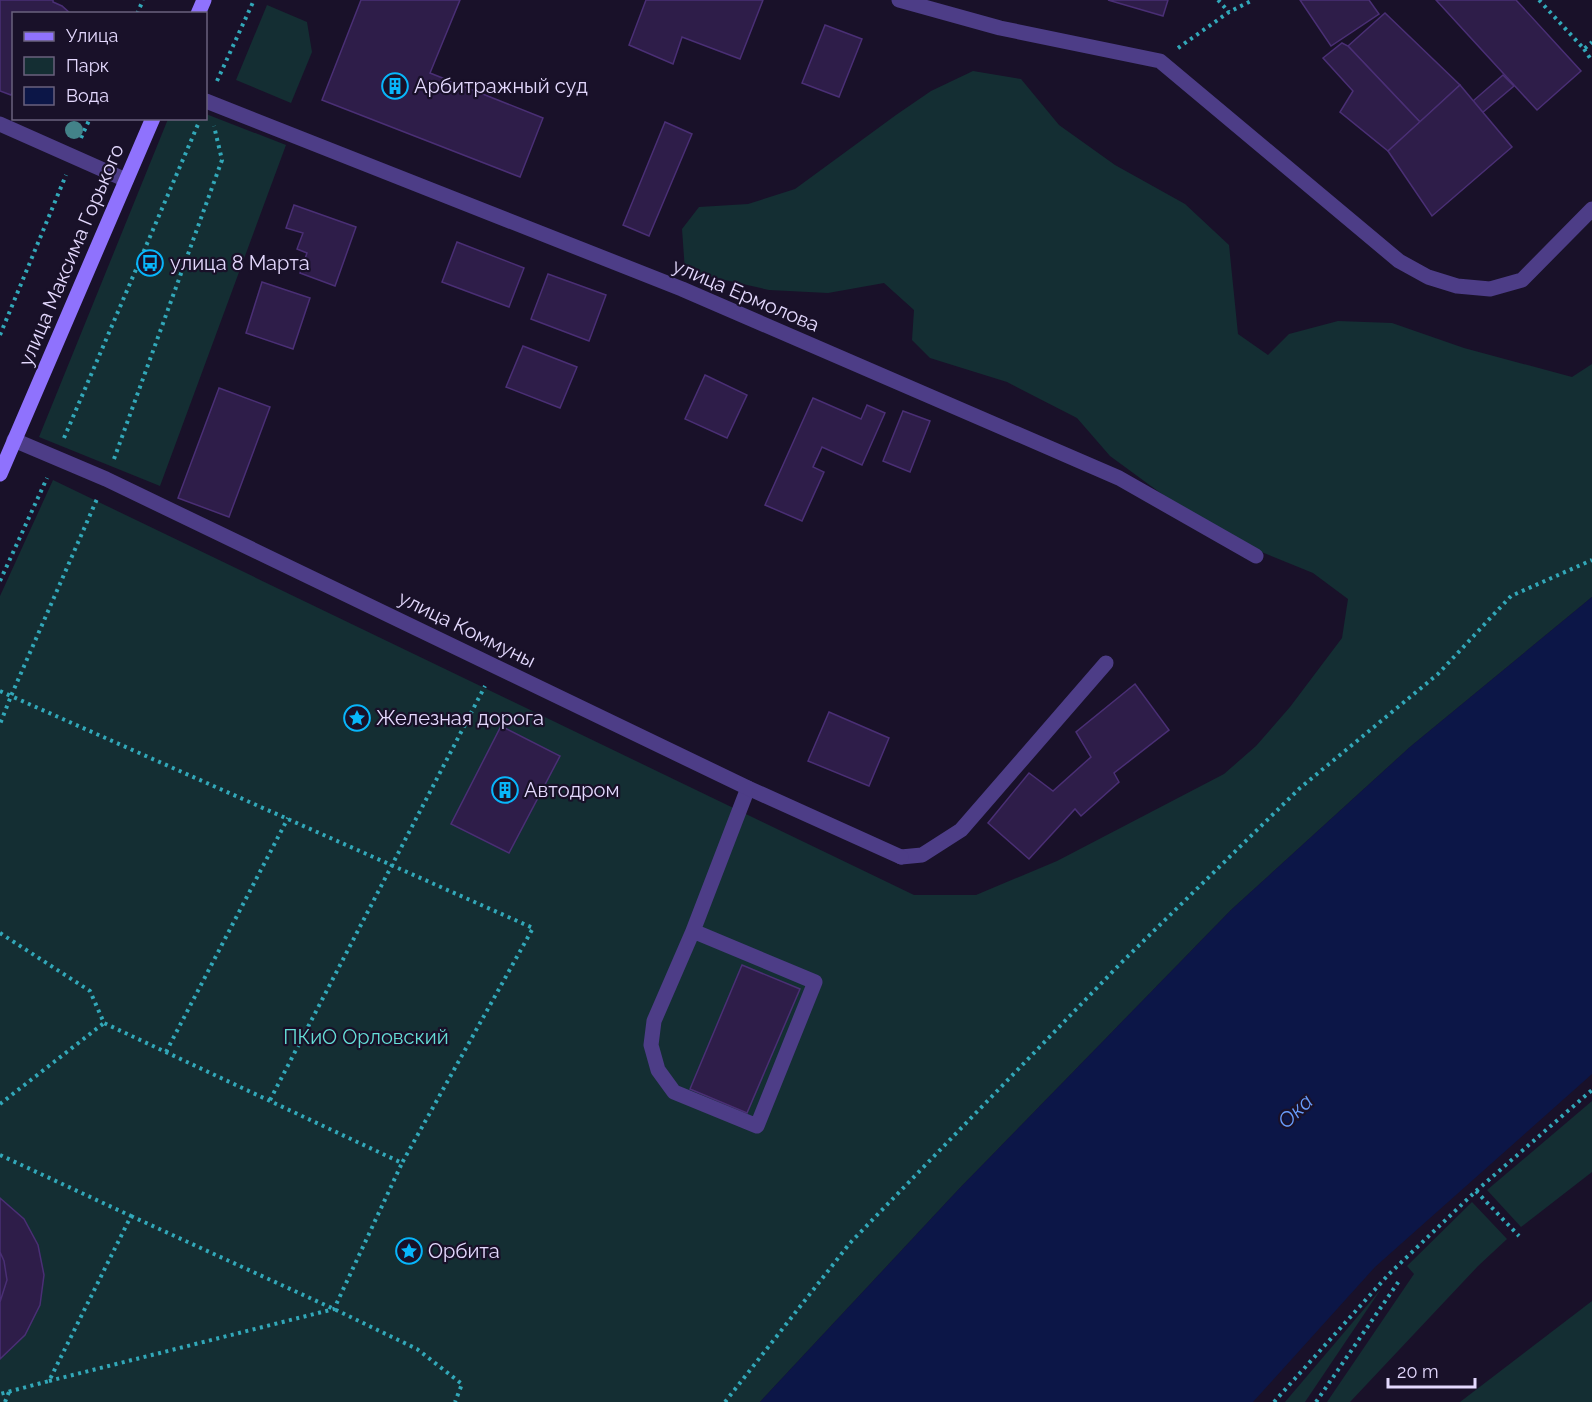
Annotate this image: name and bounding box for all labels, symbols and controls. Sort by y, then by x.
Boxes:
legend [12,12,207,120]
text: Улица [66,25,118,46]
text: Парк [66,55,109,76]
building icon: Арбитражный суд [380,71,410,101]
place label: Арбитражный суд [414,74,588,98]
text: Вода [66,85,109,106]
street label: улица Максима Горького [13,140,129,370]
bus stop icon: улица 8 Марта [135,248,165,278]
place label: улица 8 Марта [170,251,310,275]
street label: улица Ермолова [669,253,823,337]
street label: улица Коммуны [394,585,540,673]
place icon: Железная дорога [342,703,372,733]
place label: Железная дорога [376,706,544,730]
building icon: Автодром [490,775,520,805]
place label: Автодром [524,778,620,802]
park label: ПКиО Орловский [283,1025,449,1049]
water label: Ока [1272,1089,1318,1133]
place icon: Орбита [394,1236,424,1266]
place label: Орбита [428,1239,500,1263]
scale bar [1388,1351,1475,1389]
text: 20 m [1397,1361,1439,1382]

